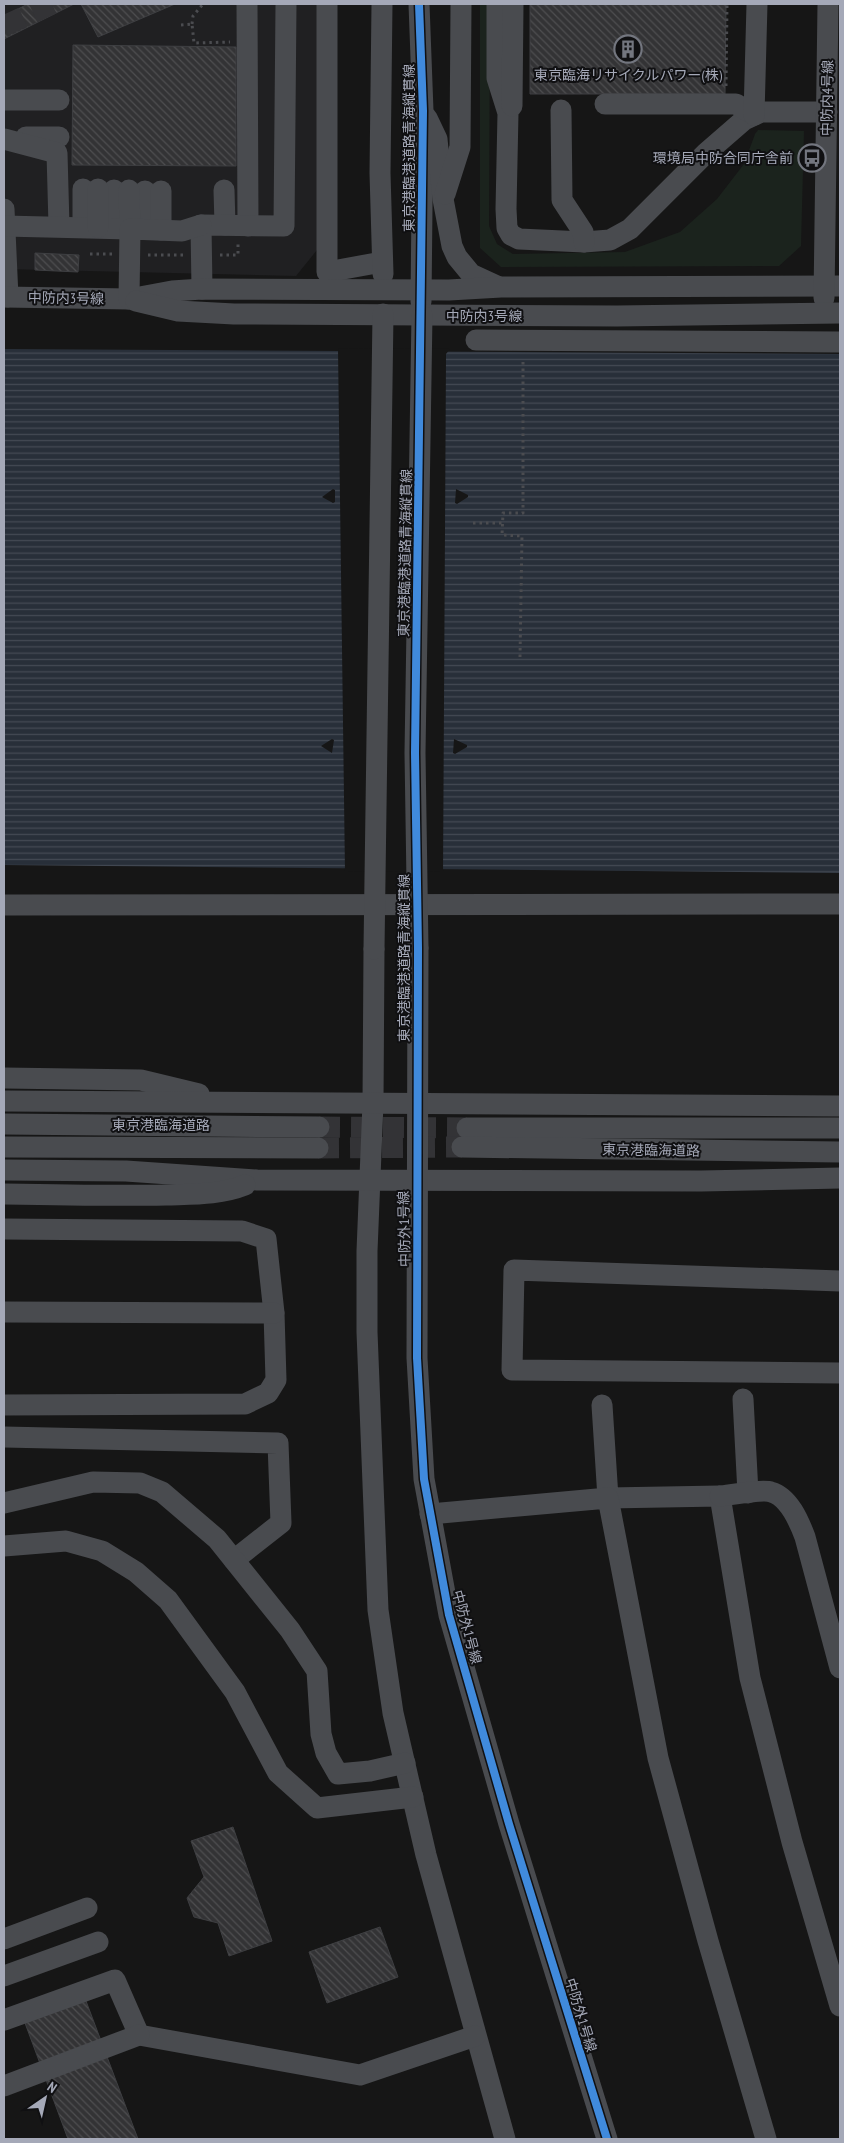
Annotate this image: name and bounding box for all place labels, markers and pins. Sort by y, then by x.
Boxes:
building icon: 東京臨海リサイクルパワー(株) [613,34,643,64]
place label: 東京臨海リサイクルパワー(株) [534,66,723,84]
bus stop icon: 環境局中防合同庁舎前 [797,143,827,173]
place label: 環境局中防合同庁舎前 [653,149,793,167]

